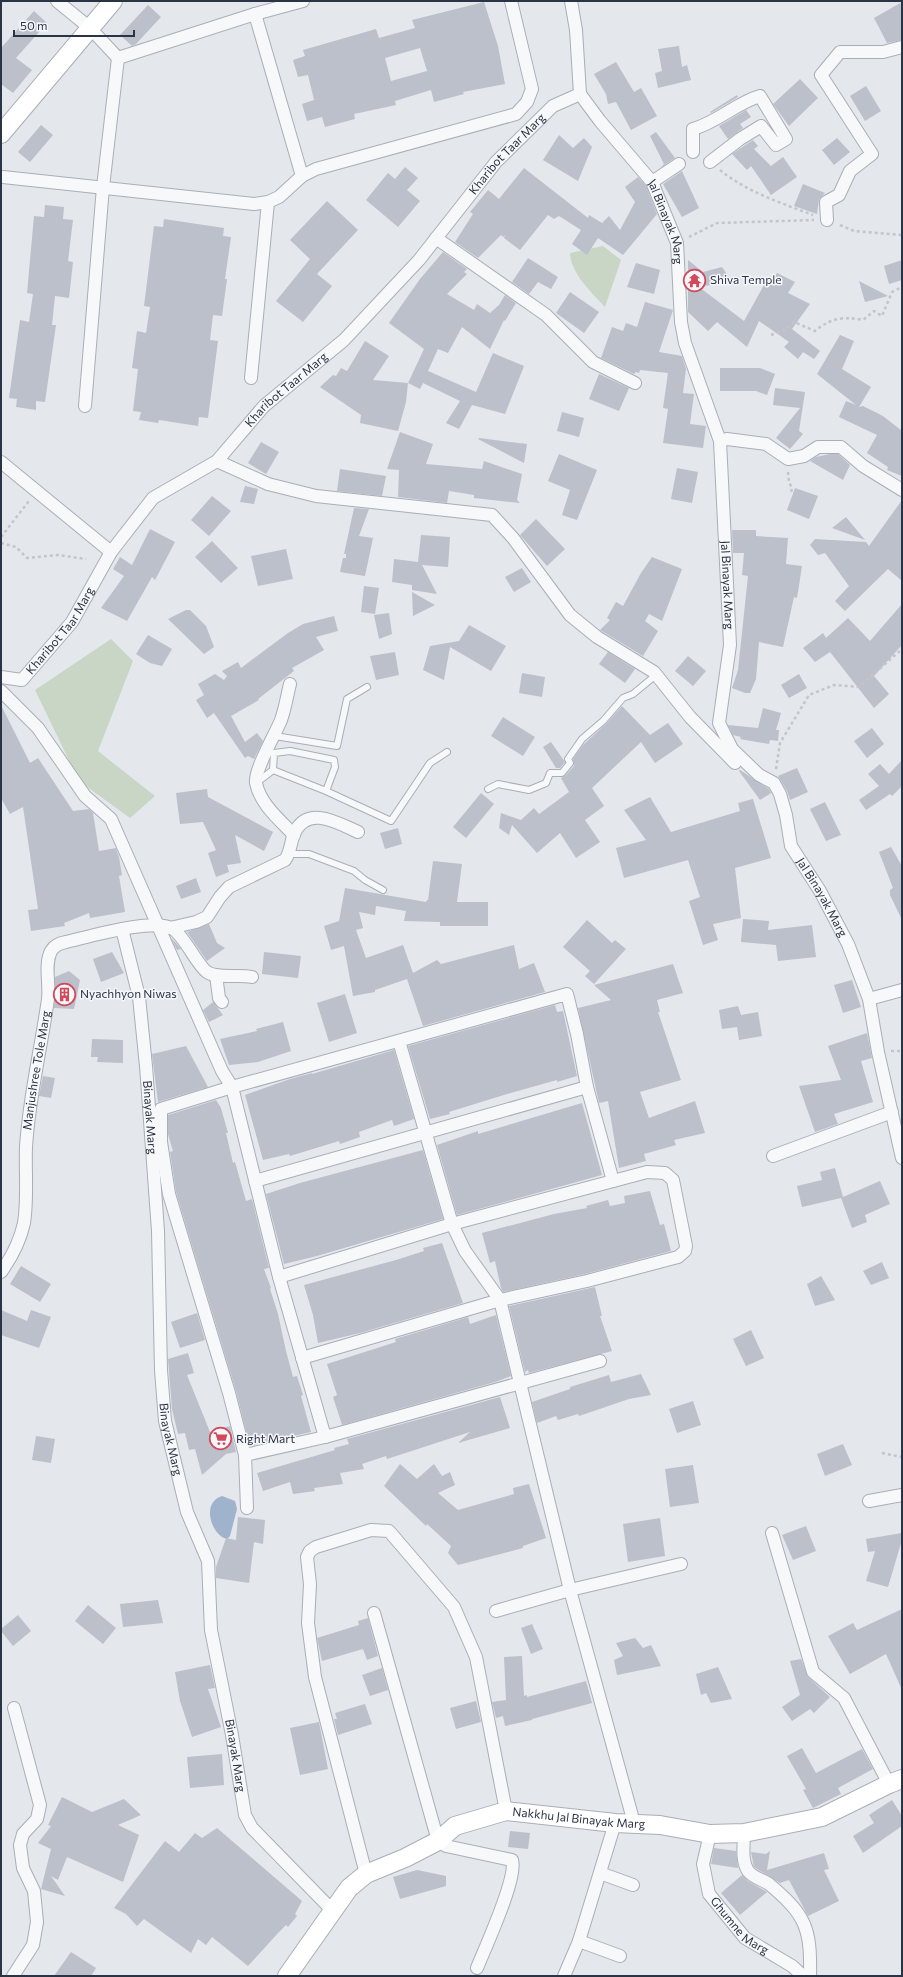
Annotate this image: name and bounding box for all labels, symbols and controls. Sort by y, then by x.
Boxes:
scale bar [14,12,134,38]
text: 50 m [20,18,48,32]
street label: Kharibot Taar Marg [465,109,548,197]
street label: Jal Binayak Marg [645,175,686,265]
temple icon: Shiva Temple [681,267,707,293]
place label: Shiva Temple [710,272,782,286]
street label: Kharibot Taar Marg [241,348,330,429]
street label: Jal Binayak Marg [718,540,737,630]
street label: Kharibot Taar Marg [22,583,97,676]
street label: Jal Binayak Marg [793,855,851,939]
building icon: Nyachhyon Niwas [52,981,78,1007]
place label: Nyachhyon Niwas [80,986,177,1000]
street label: Manjushree Tole Marg [19,1009,52,1131]
street label: Binayak Marg [141,1080,160,1155]
street label: Binayak Marg [158,1402,186,1477]
supermarket icon: Right Mart [207,1426,233,1452]
place label: Right Mart [236,1431,295,1445]
street label: Binayak Marg [223,1718,249,1794]
street label: Nakkhu Jal Binayak Marg [512,1804,646,1830]
street label: Ghumne Marg [708,1894,772,1957]

